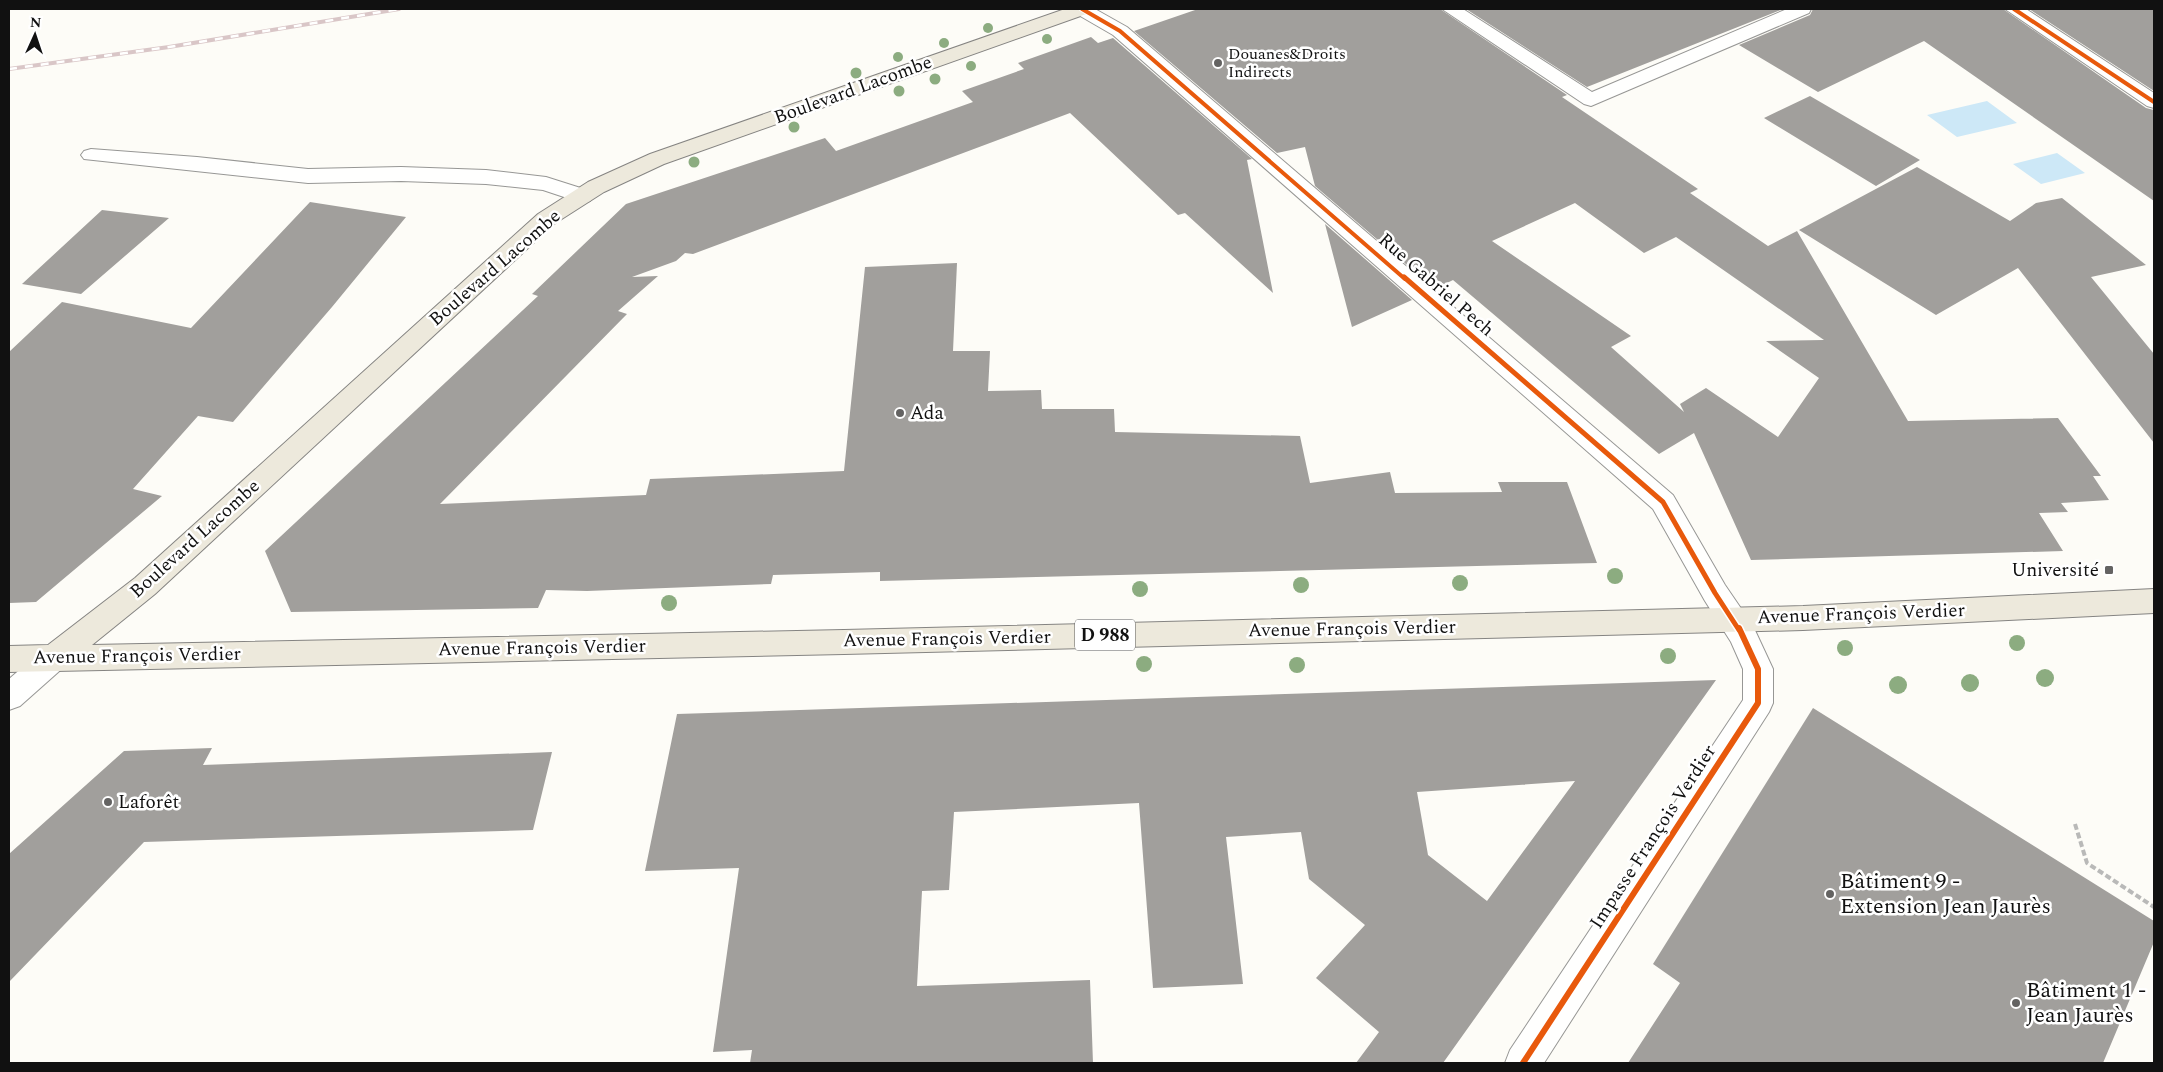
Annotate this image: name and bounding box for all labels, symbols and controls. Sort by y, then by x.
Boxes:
north arrow [10,10,60,60]
text: N [29,12,42,33]
place label: Douanes&Droits Indirects [1228,42,1346,84]
street label: Boulevard Lacombe [770,48,936,132]
marker: Douanes&Droits Indirects [1212,57,1224,69]
street label: Boulevard Lacombe [423,202,567,334]
street label: Rue Gabriel Pech [1371,226,1501,344]
place label: Ada [910,399,944,428]
marker: Ada [894,407,906,419]
street label: Boulevard Lacombe [123,473,267,605]
place label: Université [2011,556,2099,585]
marker: Université [2103,564,2115,576]
street label: Avenue François Verdier [1757,596,1966,632]
street label: Avenue François Verdier [1248,613,1457,645]
road number: D 988 [1075,620,1135,650]
street label: Avenue François Verdier [843,623,1052,655]
street label: Avenue François Verdier [438,632,647,664]
street label: Avenue François Verdier [33,640,242,672]
street label: Impasse François Verdier [1582,739,1724,935]
place label: Laforêt [118,788,180,817]
marker: Laforêt [102,796,114,808]
place label: Bâtiment 9 - Extension Jean Jaurès [1840,865,2051,923]
marker: Bâtiment 9 - Extension Jean Jaurès [1824,888,1836,900]
place label: Bâtiment 1 - Jean Jaurès [2026,974,2146,1032]
marker: Bâtiment 1 - Jean Jaurès [2010,997,2022,1009]

